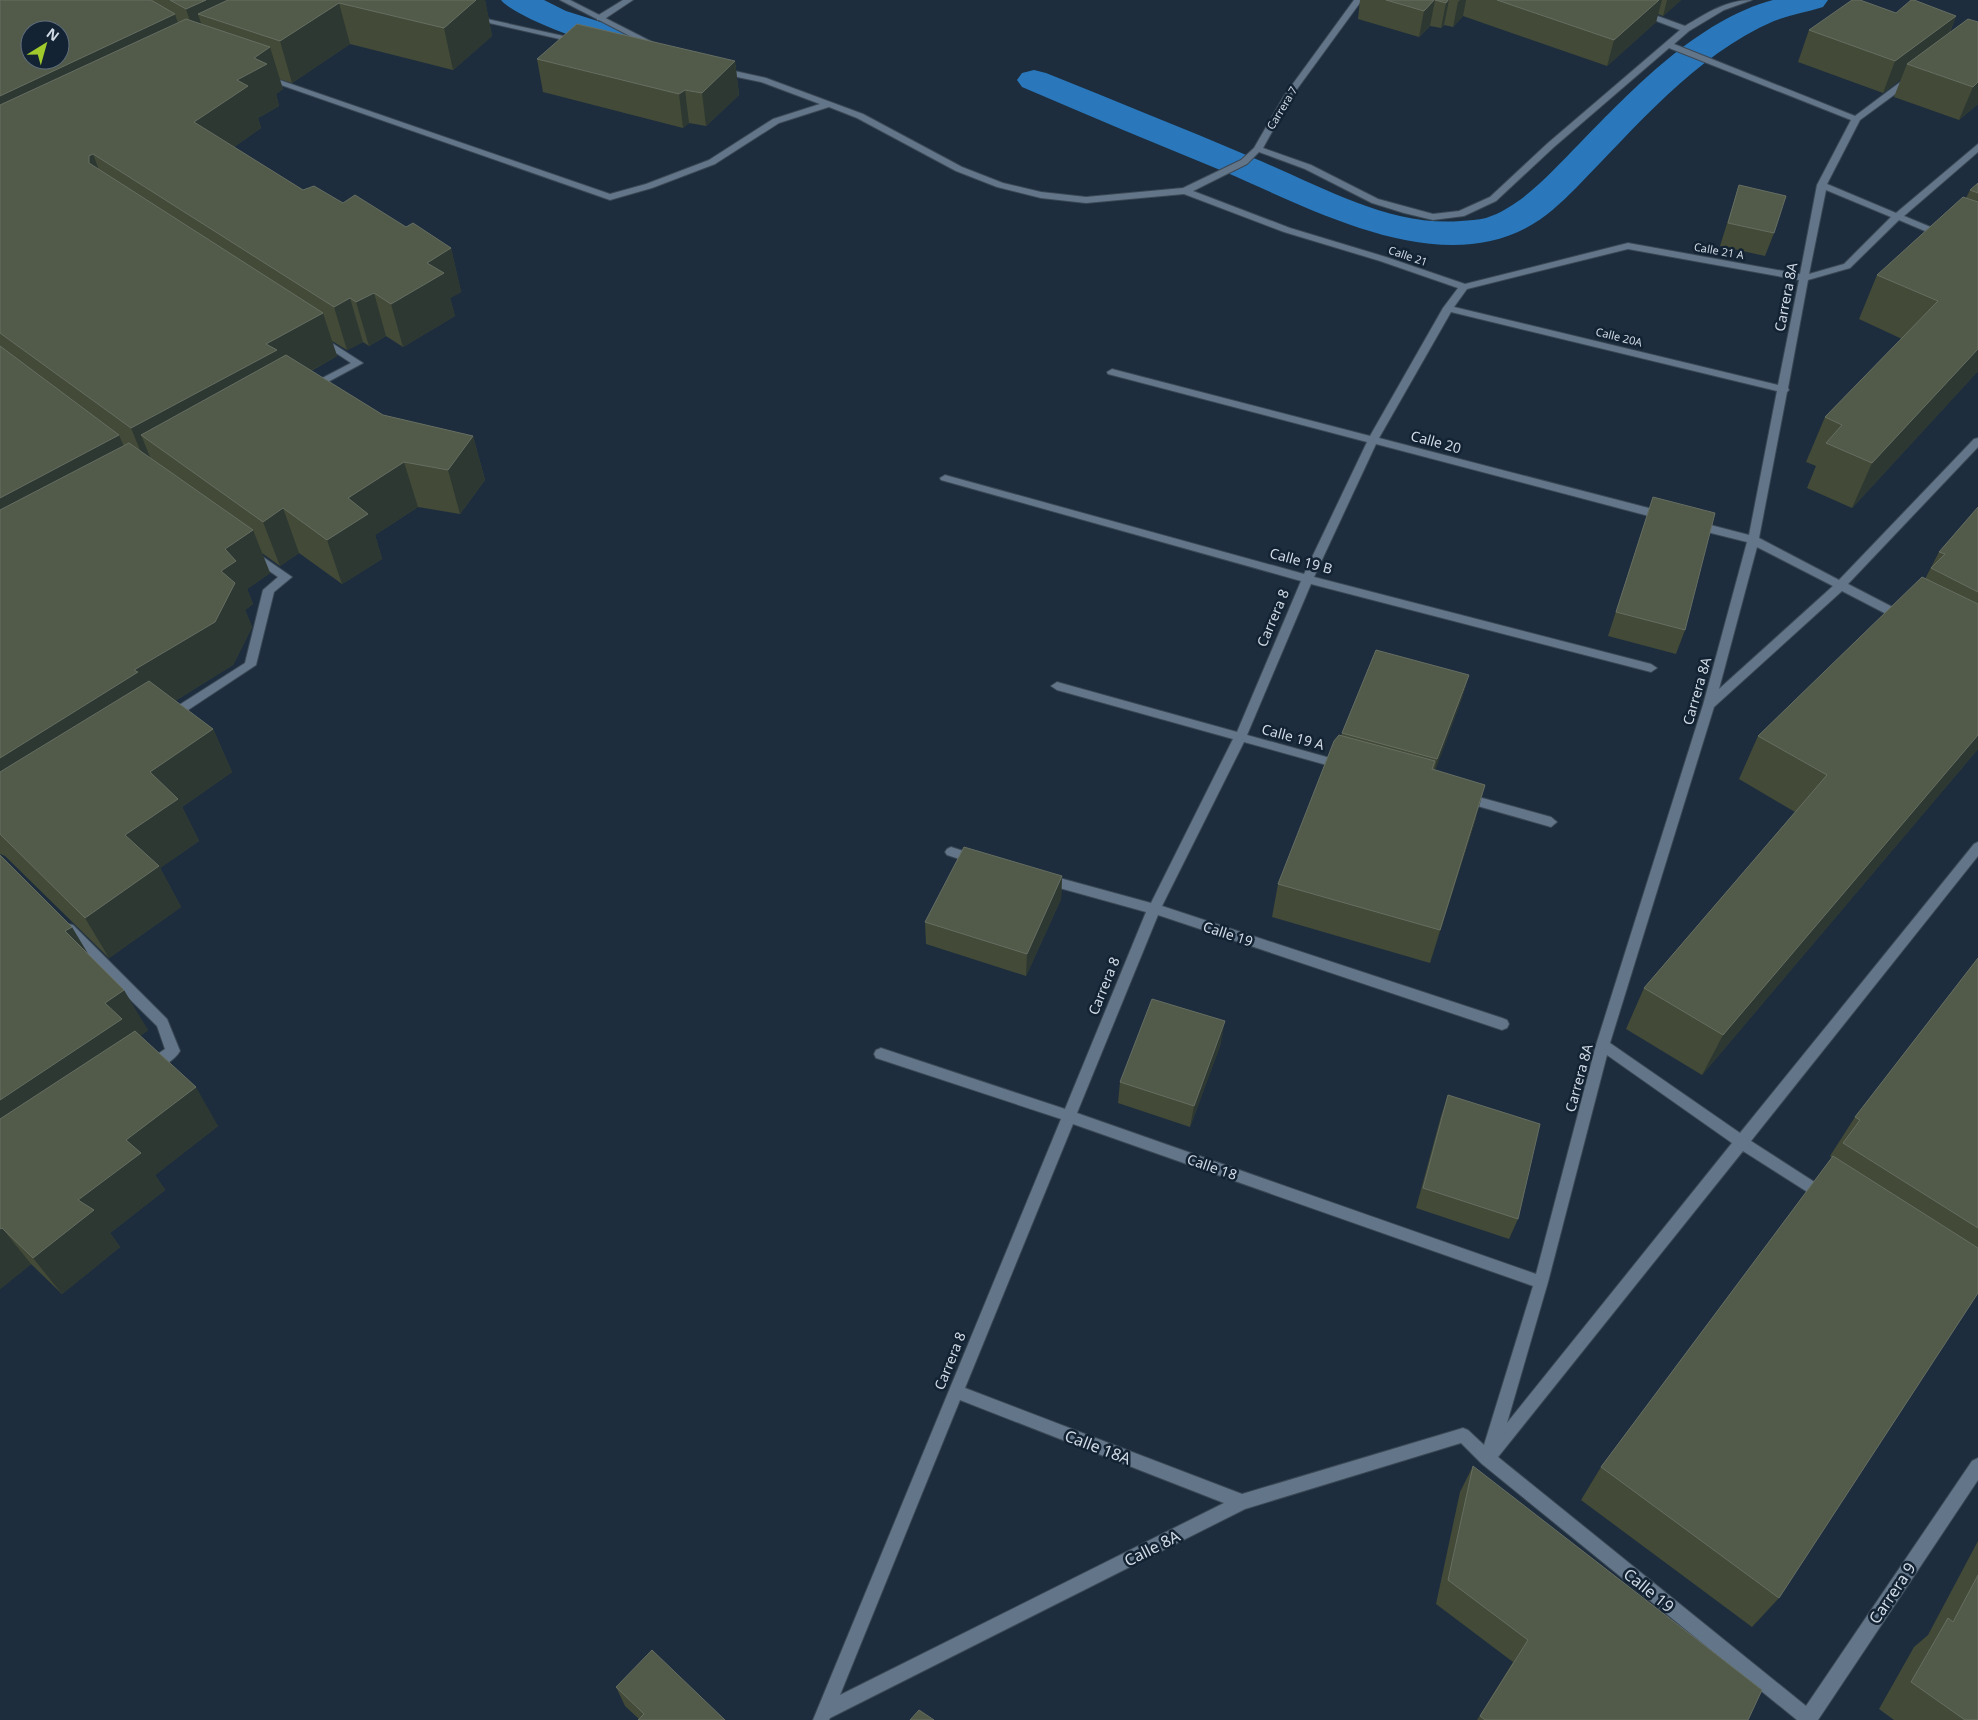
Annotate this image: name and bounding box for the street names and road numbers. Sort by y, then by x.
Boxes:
street label: Carrera 7 [1263,83,1300,132]
street label: Calle 21 A [1693,239,1746,262]
street label: Calle 21 [1387,242,1430,269]
street label: Carrera 8A [1770,261,1802,333]
street label: Calle 20A [1594,323,1645,350]
street label: Calle 20 [1409,426,1463,457]
street label: Calle 19 B [1268,543,1335,578]
street label: Carrera 8 [1252,586,1293,650]
street label: Carrera 8A [1678,655,1715,727]
street label: Calle 19 A [1260,719,1327,754]
street label: Calle 19 [1201,917,1256,951]
street label: Carrera 8 [1083,954,1124,1018]
street label: Carrera 8A [1560,1042,1597,1114]
street label: Calle 18 [1185,1149,1240,1184]
street label: Carrera 8 [929,1329,970,1393]
street label: Calle 18A [1062,1424,1135,1470]
street label: Calle 8A [1120,1524,1184,1571]
street label: Carrera 9 [1863,1558,1921,1628]
street label: Calle 19 [1619,1563,1679,1617]

